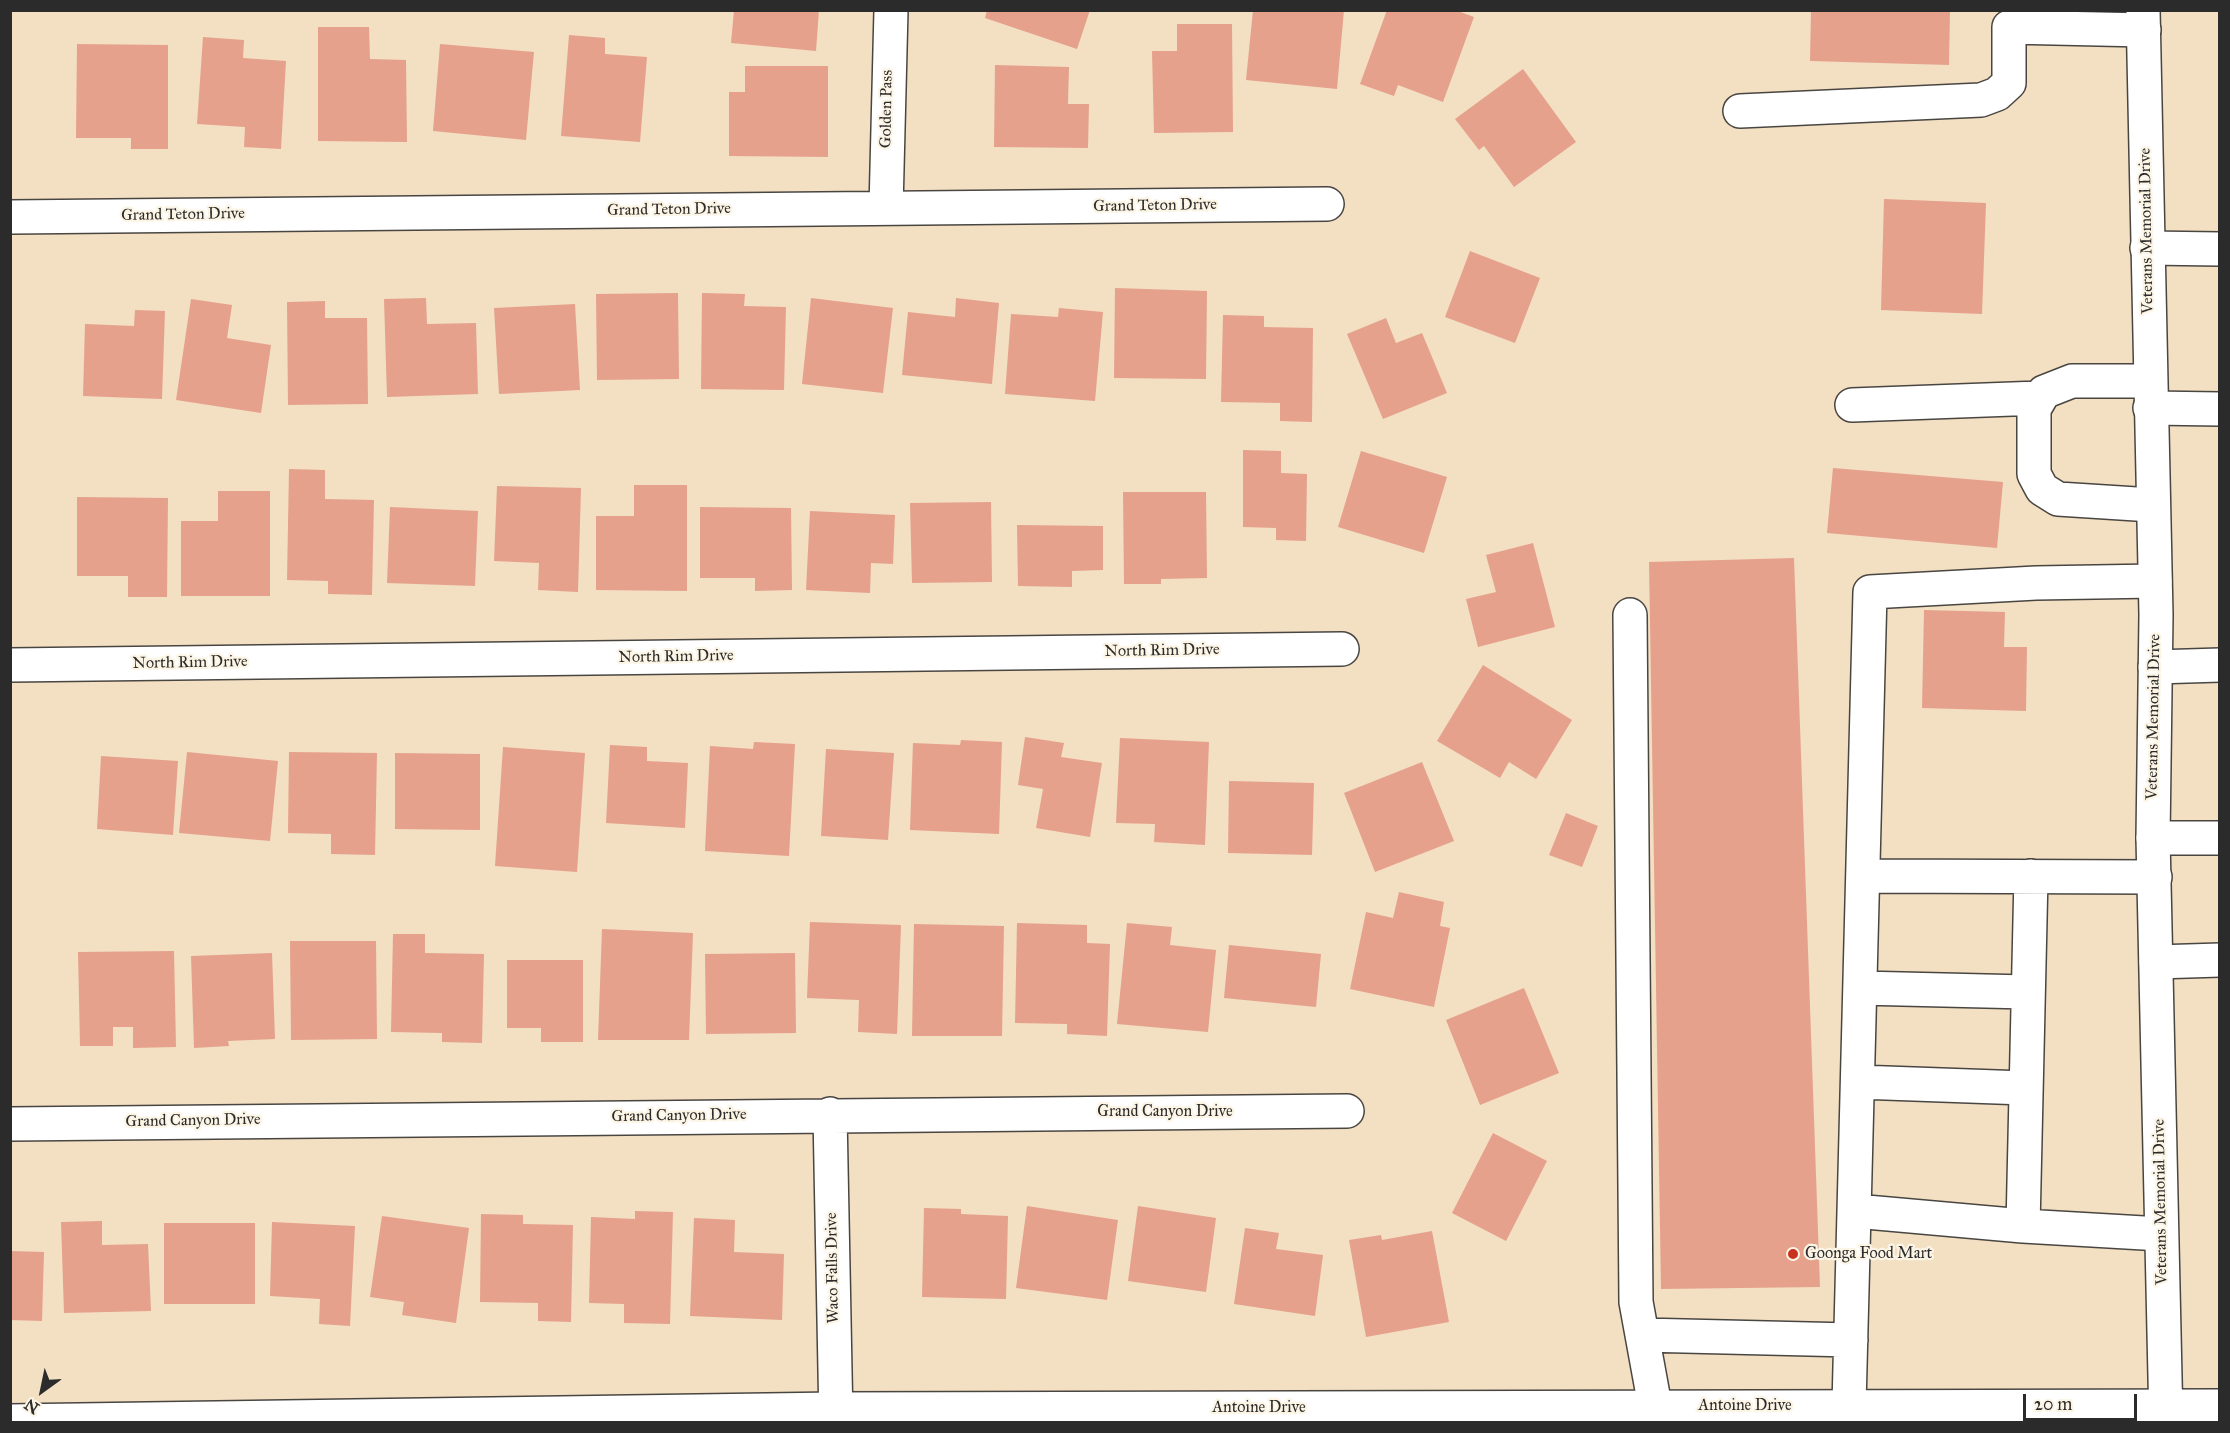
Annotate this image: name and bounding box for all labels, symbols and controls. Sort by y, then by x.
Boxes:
street label: Golden Pass [877,70,897,148]
street label: Veterans Memorial Drive [2136,148,2158,314]
street label: Grand Teton Drive [1093,195,1217,217]
street label: Grand Teton Drive [607,199,731,221]
street label: Grand Teton Drive [121,204,245,226]
street label: Veterans Memorial Drive [2143,634,2165,800]
street label: North Rim Drive [1104,640,1220,662]
street label: North Rim Drive [618,646,734,668]
street label: North Rim Drive [132,652,248,674]
street label: Grand Canyon Drive [1097,1102,1233,1122]
street label: Grand Canyon Drive [611,1105,747,1127]
street label: Grand Canyon Drive [125,1110,261,1132]
street label: Veterans Memorial Drive [2150,1119,2172,1285]
street label: Waco Falls Drive [822,1212,844,1324]
place label: Goonga Food Mart [1805,1244,1932,1264]
marker: Goonga Food Mart [1786,1247,1800,1261]
north arrow [12,1361,72,1421]
scale bar [2026,1382,2140,1420]
text: 20 m [2034,1393,2072,1415]
text: N [21,1395,43,1418]
street label: Antoine Drive [1698,1396,1792,1416]
street label: Antoine Drive [1212,1398,1306,1418]

